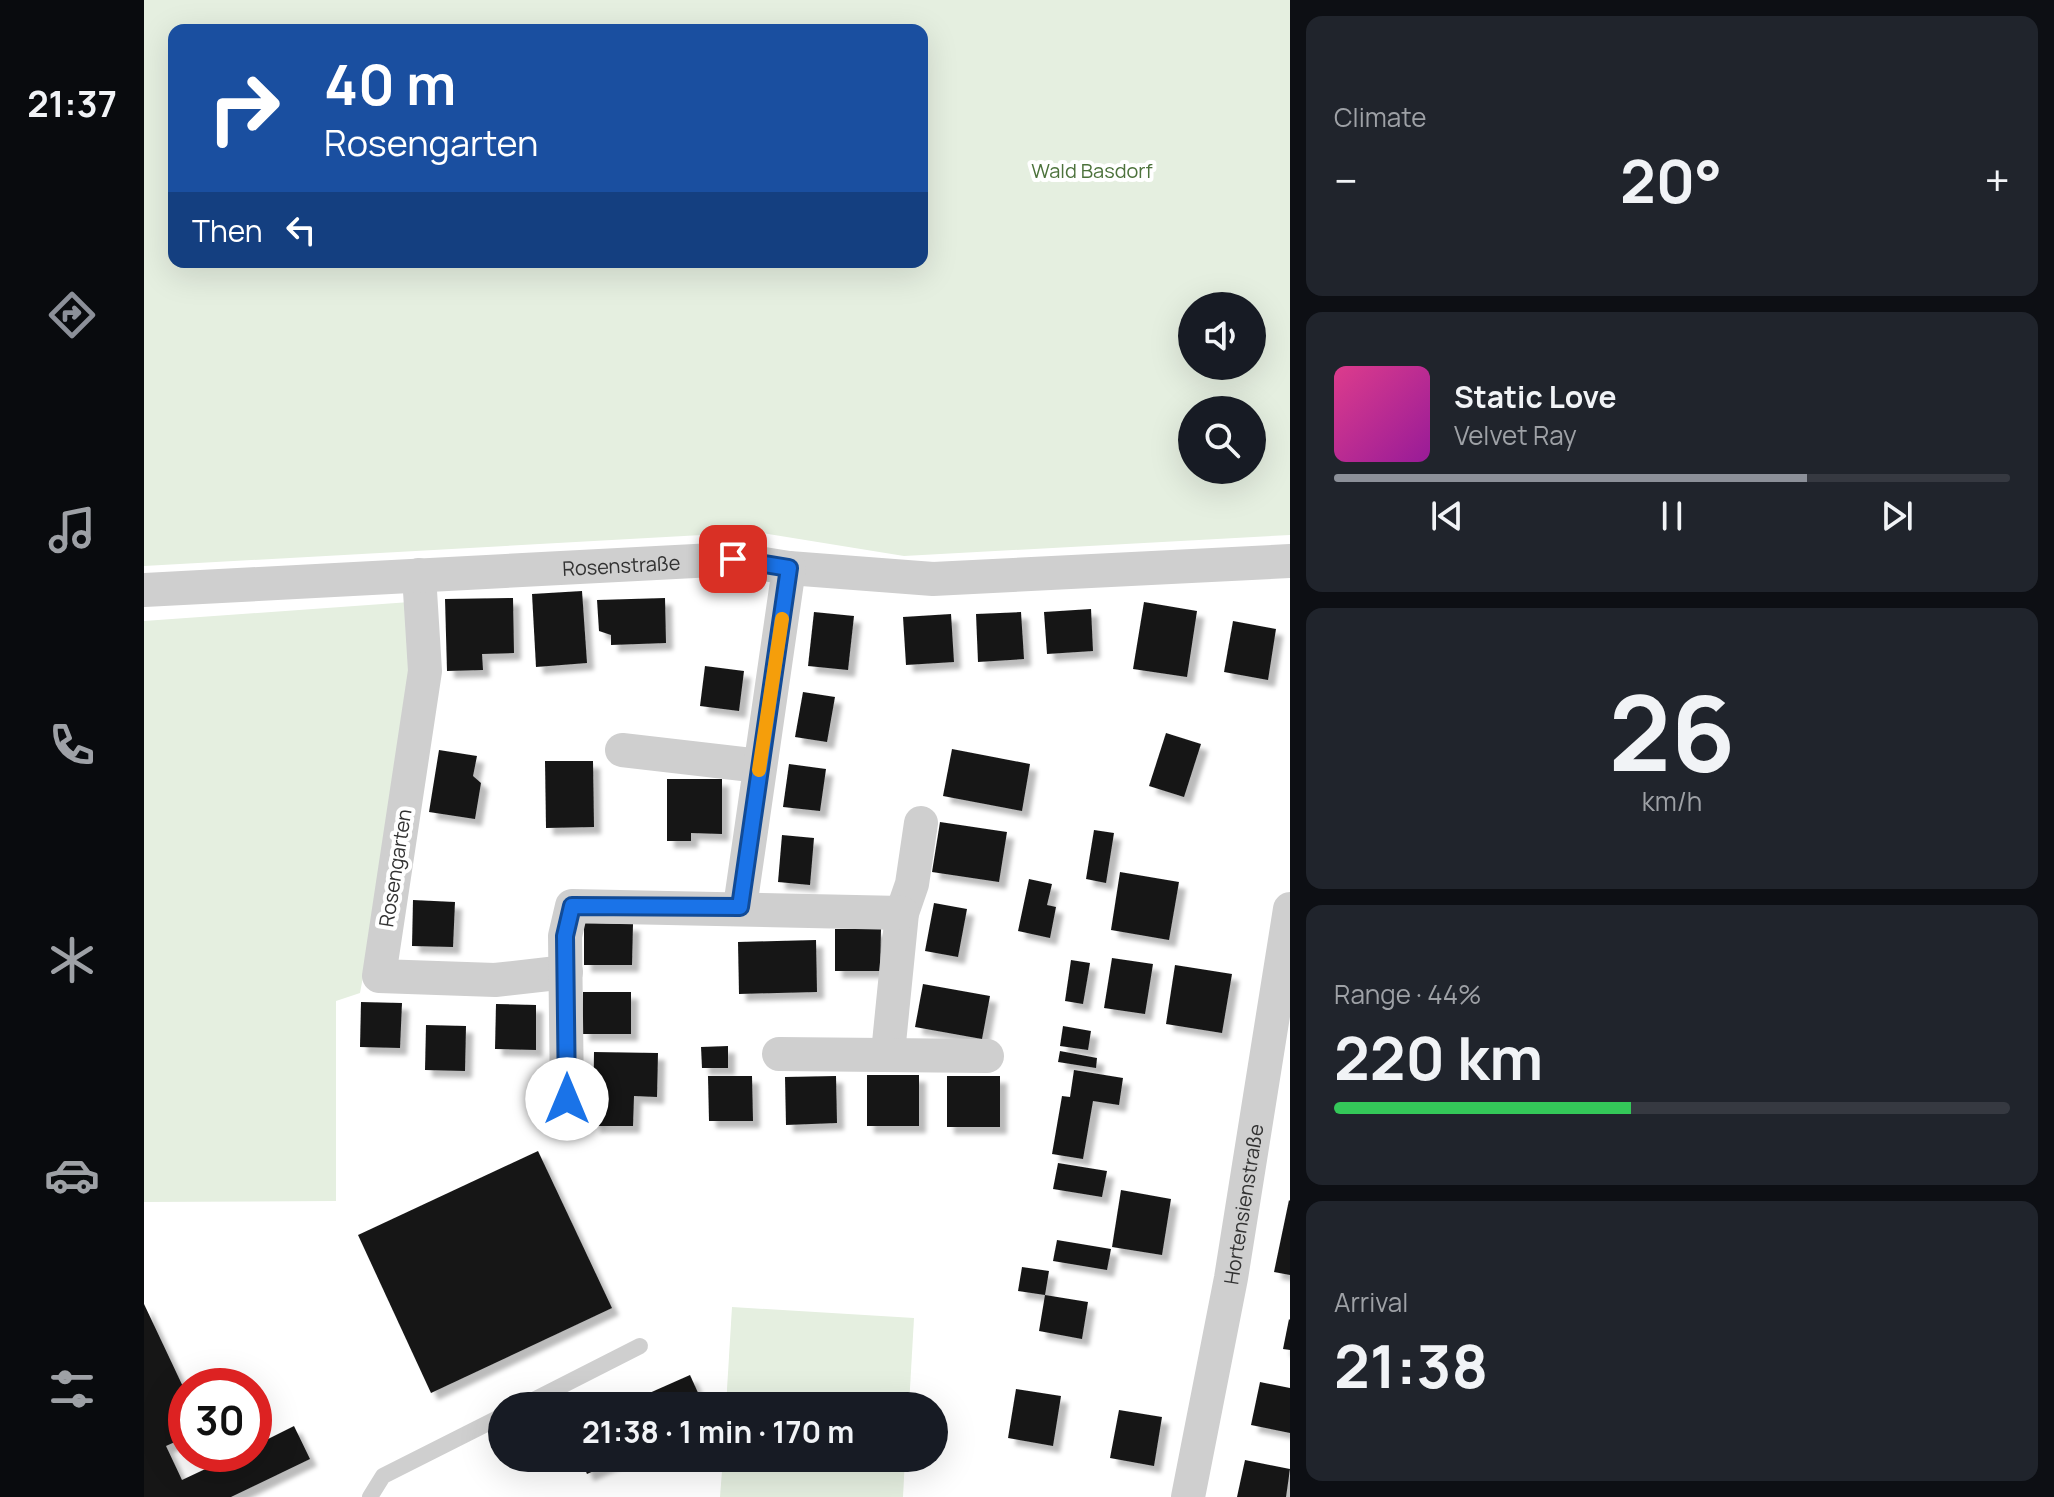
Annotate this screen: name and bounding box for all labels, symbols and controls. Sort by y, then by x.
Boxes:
text: 40 m [324,45,456,122]
icon: right [192,56,296,160]
text: 21:37 [27,79,117,128]
text: Climate [1334,99,1426,135]
text: Rosengarten [324,118,538,167]
text: 20° [1620,139,1722,221]
text: − [1334,150,1358,210]
text: + [1985,150,2010,210]
park label: Wald Basdorf [1031,157,1153,184]
icon: left [279,208,323,252]
text: Then [192,210,263,251]
icon: directions [44,287,100,343]
map controls [1178,292,1266,484]
button: sound [1178,292,1266,380]
text: Static Love [1454,376,1617,417]
button: search [1178,396,1266,484]
text: Velvet Ray [1454,417,1577,453]
icon: previous [1425,494,1469,538]
icon: pause [1650,494,1694,538]
icon: next [1875,494,1919,538]
icon: music [44,502,100,558]
pin [699,525,767,593]
icon: arrive [711,537,755,581]
street label: Rosenstraße [562,548,681,581]
text: 26 [1609,660,1735,802]
icon: phone [44,717,100,773]
text: km/h [1642,783,1702,819]
street label: Rosengarten [372,807,418,929]
icon: climate [44,932,100,988]
text: Range · 44% [1334,976,1482,1012]
text: 220 km [1334,1016,1543,1098]
position arrow [525,1057,609,1141]
street label: Hortensienstraße [1217,1122,1269,1286]
icon: car [44,1147,100,1203]
text: Arrival [1334,1284,1408,1320]
text: 21:38 [1334,1324,1488,1406]
icon: filters [44,1361,100,1417]
speed limit sign: 30 [168,1368,272,1472]
text: 21:38 · 1 min · 170 m [582,1411,854,1452]

